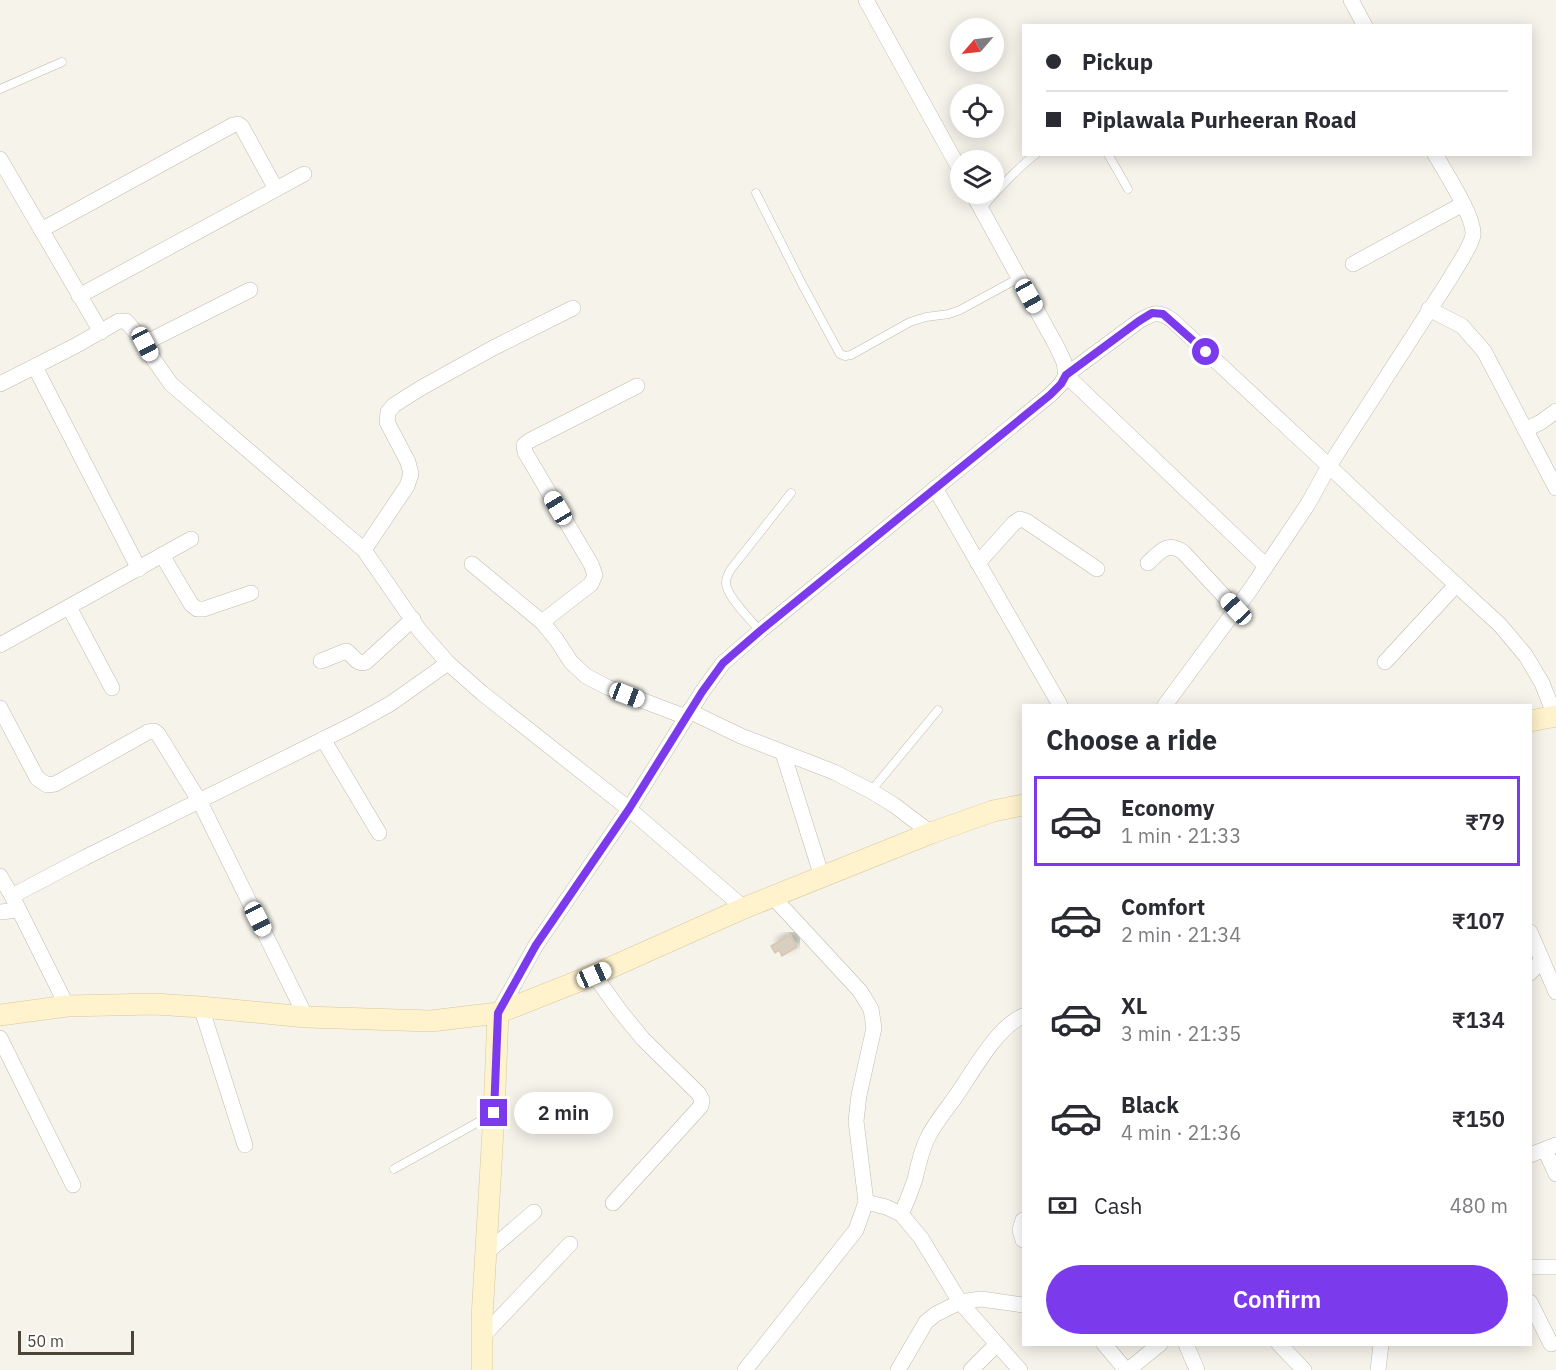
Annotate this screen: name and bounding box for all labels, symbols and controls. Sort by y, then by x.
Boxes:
north arrow [950,18,1004,72]
map controls [950,18,1004,204]
text: Pickup [1082,47,1153,76]
button: locate [950,84,1004,138]
text: Piplawala Purheeran Road [1082,105,1357,134]
button: layers [950,150,1004,204]
car [1012,276,1046,316]
car [129,324,161,364]
route start [1192,338,1219,365]
car [541,488,575,528]
car [1217,590,1255,628]
car [607,680,647,710]
text: Choose a ride [1046,722,1217,757]
text: Economy [1121,793,1215,822]
icon: car [1049,794,1103,848]
text: ₹79 [1465,807,1505,836]
text: 1 min · 21:33 [1121,822,1241,849]
text: Comfort [1121,892,1205,921]
icon: car [1049,893,1103,947]
car [242,899,274,939]
text: ₹107 [1452,906,1505,935]
text: 2 min · 21:34 [1121,921,1241,948]
car [574,959,614,991]
text: XL [1121,991,1147,1020]
icon: car [1049,992,1103,1046]
text: ₹134 [1452,1005,1505,1034]
text: 3 min · 21:35 [1121,1020,1241,1047]
text: Black [1121,1090,1179,1119]
icon: car [1049,1091,1103,1145]
callout: 2 min [515,1092,614,1134]
route end [480,1099,507,1126]
text: 2 min [538,1099,589,1126]
text: ₹150 [1452,1104,1505,1133]
text: 4 min · 21:36 [1121,1119,1241,1146]
icon: cash [1046,1189,1079,1222]
text: Cash [1094,1191,1143,1220]
text: 480 m [1450,1192,1508,1219]
button: Confirm [1046,1265,1508,1334]
scale bar [18,1328,134,1356]
text: 50 m [27,1331,64,1351]

